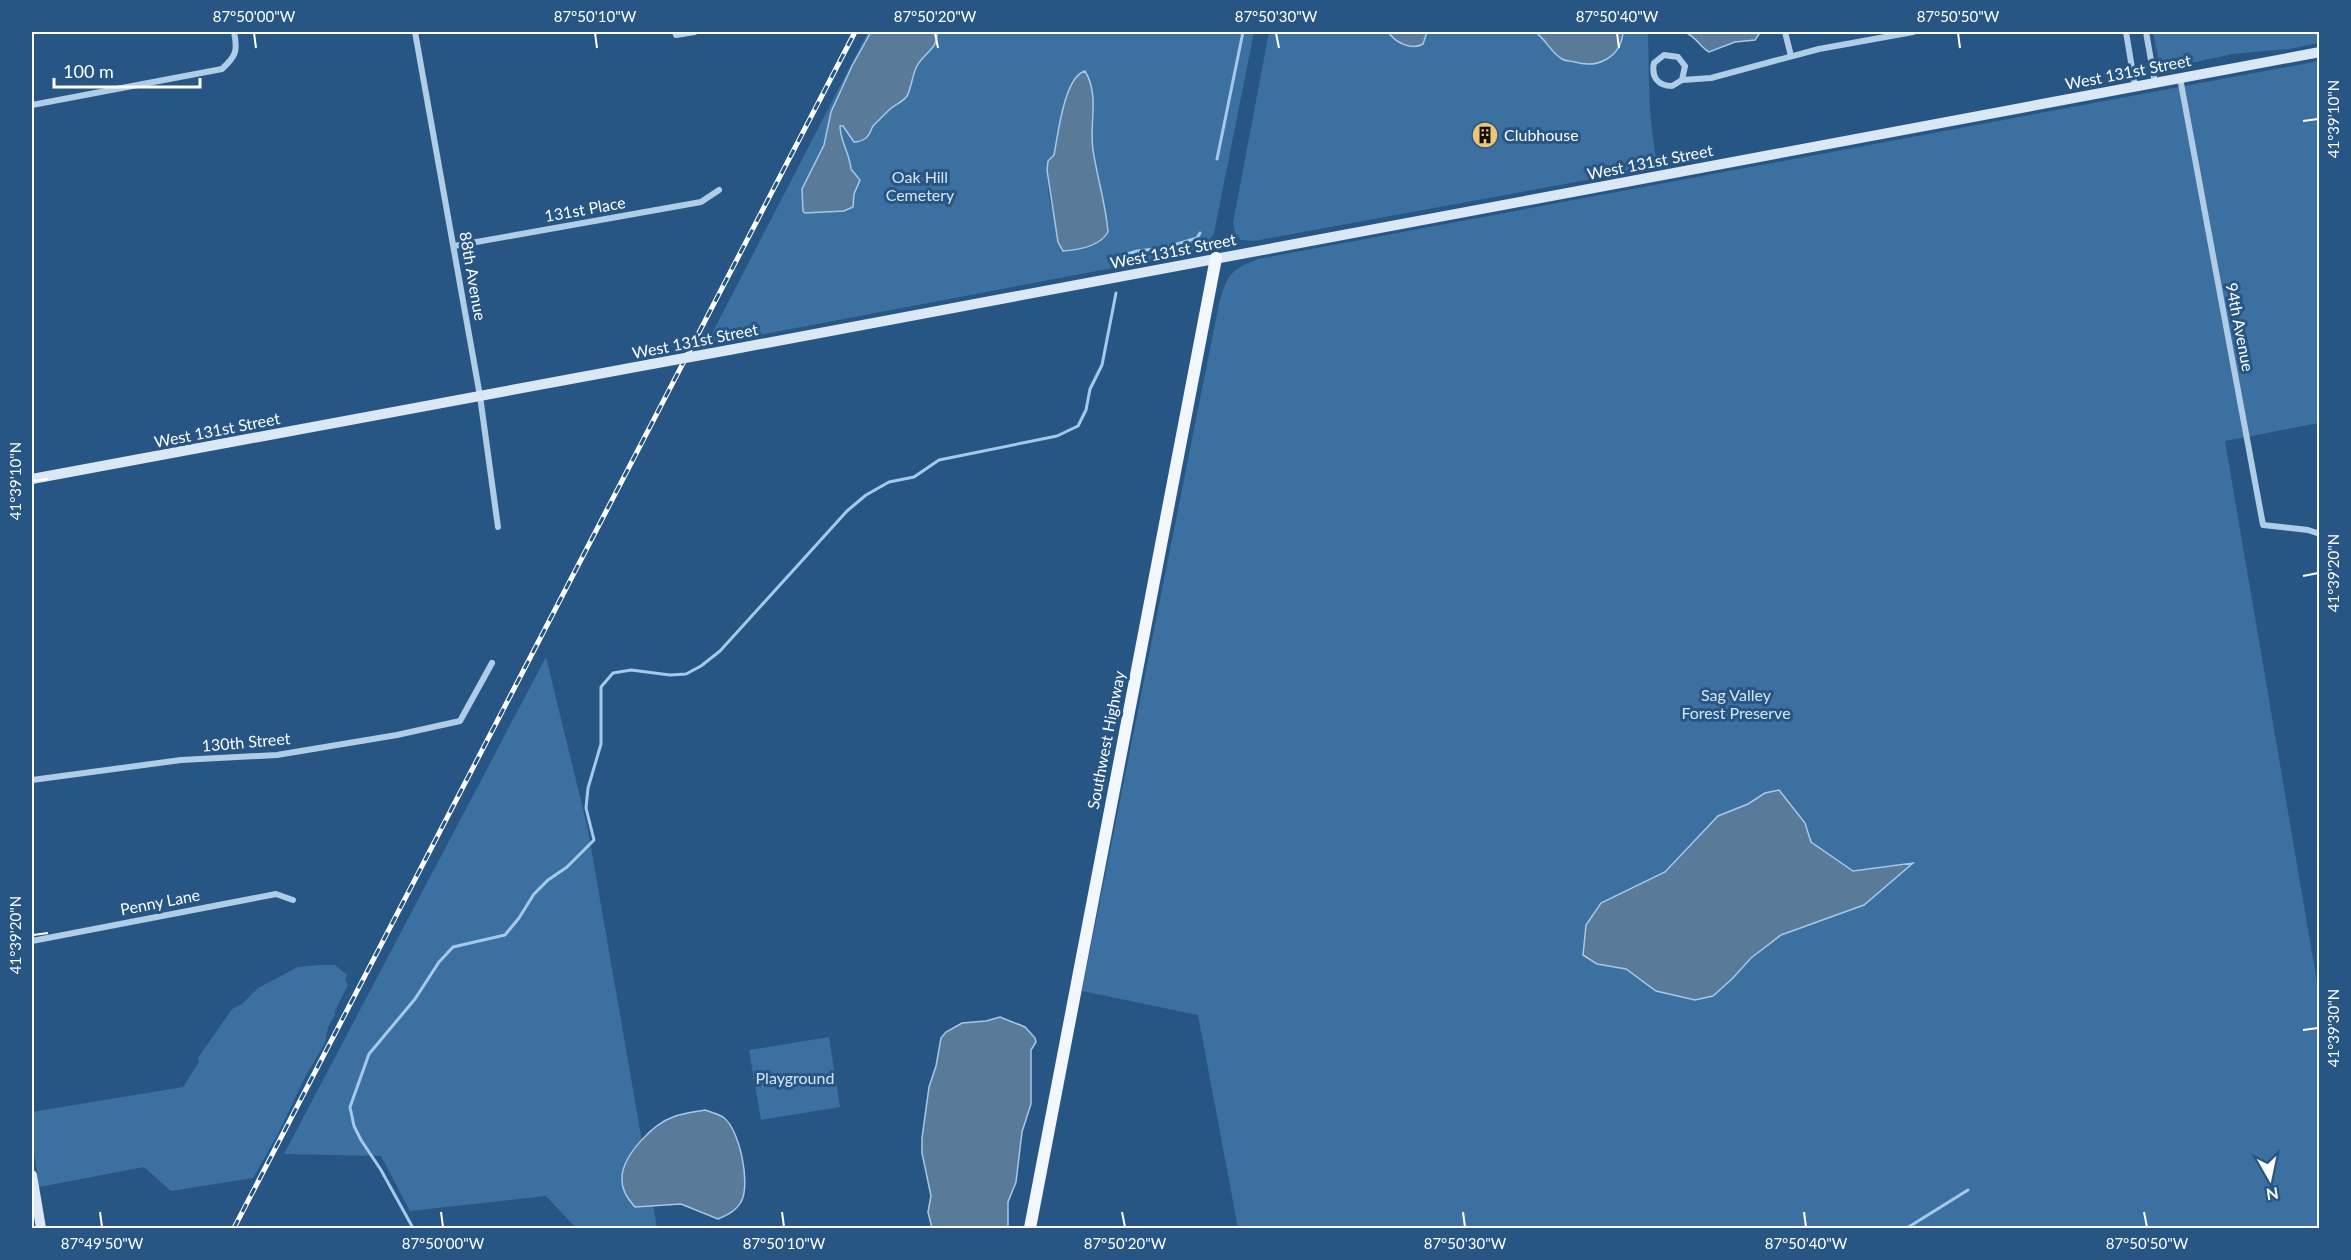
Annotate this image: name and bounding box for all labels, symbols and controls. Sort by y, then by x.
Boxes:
text: 87°50'00"W [213,7,296,25]
text: 87°50'10"W [554,7,637,25]
text: 87°50'20"W [894,7,977,25]
text: 87°50'30"W [1235,7,1318,25]
text: 87°50'40"W [1576,7,1659,25]
text: 87°50'50"W [1917,7,2000,25]
street label: West 131st Street [2063,50,2193,93]
scale bar [54,51,200,89]
text: 100 m [63,60,114,82]
text: 41°39'10"N [2324,80,2342,158]
building icon: Clubhouse [1470,120,1500,150]
place label: Clubhouse [1504,125,1579,144]
street label: West 131st Street [1585,140,1715,183]
park label: Oak Hill Cemetery [886,167,955,204]
street label: 131st Place [543,192,627,225]
street label: West 131st Street [1108,229,1238,272]
street label: 88th Avenue [456,230,491,322]
street label: 94th Avenue [2223,281,2258,373]
street label: West 131st Street [630,319,760,362]
street label: West 131st Street [152,408,282,451]
text: 41°39'10"N [6,442,24,520]
text: 41°39'20"N [2324,534,2342,612]
street label: Southwest Highway [1083,668,1128,811]
park label: Sag Valley Forest Preserve [1681,685,1791,722]
street label: 130th Street [201,728,291,755]
street label: Penny Lane [118,884,201,919]
text: 41°39'20"N [6,896,24,974]
text: 41°39'30"N [2324,989,2342,1067]
park label: Playground [756,1068,834,1087]
north arrow [2240,1149,2300,1209]
text: N [2265,1184,2280,1205]
text: 87°49'50"W [61,1234,144,1252]
text: 87°50'00"W [402,1234,485,1252]
text: 87°50'10"W [743,1234,826,1252]
text: 87°50'20"W [1084,1234,1167,1252]
text: 87°50'30"W [1424,1234,1507,1252]
text: 87°50'40"W [1765,1234,1848,1252]
text: 87°50'50"W [2106,1234,2189,1252]

